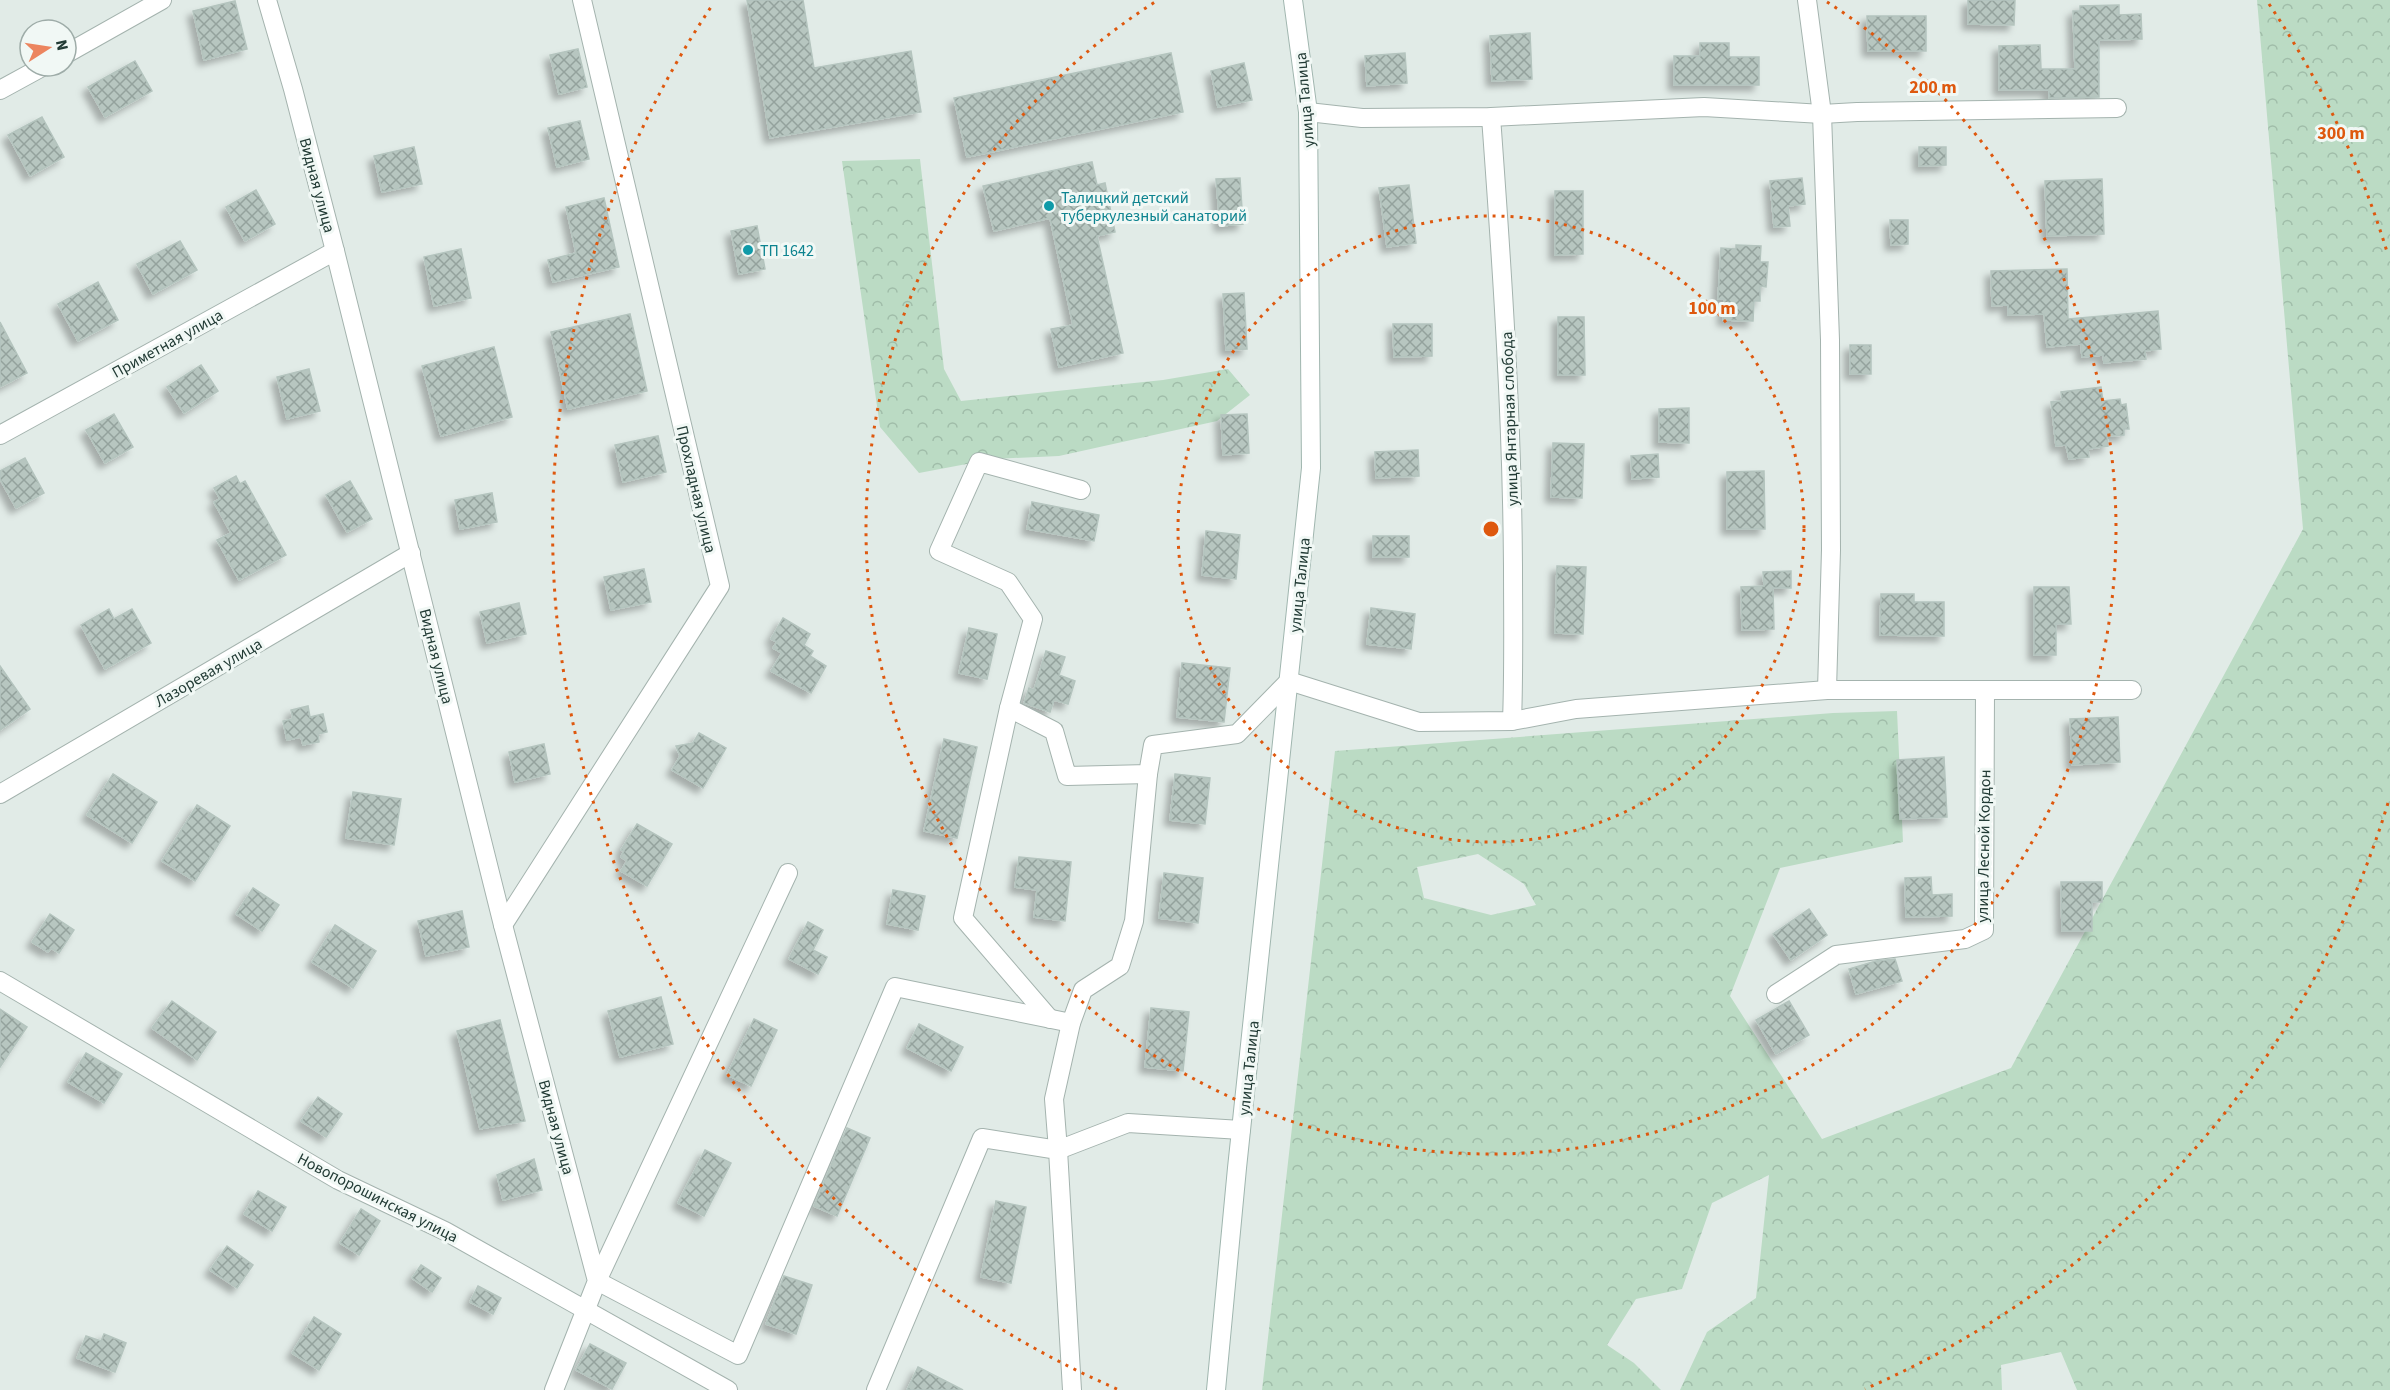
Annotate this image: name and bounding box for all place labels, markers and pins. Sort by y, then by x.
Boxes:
place label: Талицкий детский туберкулезный санаторий [1061,187,1247,227]
marker: Талицкий детский туберкулезный санаторий [1042,199,1056,213]
place label: ТП 1642 [760,240,814,262]
marker: ТП 1642 [741,243,755,257]
centre of rings [1481,519,1501,539]

